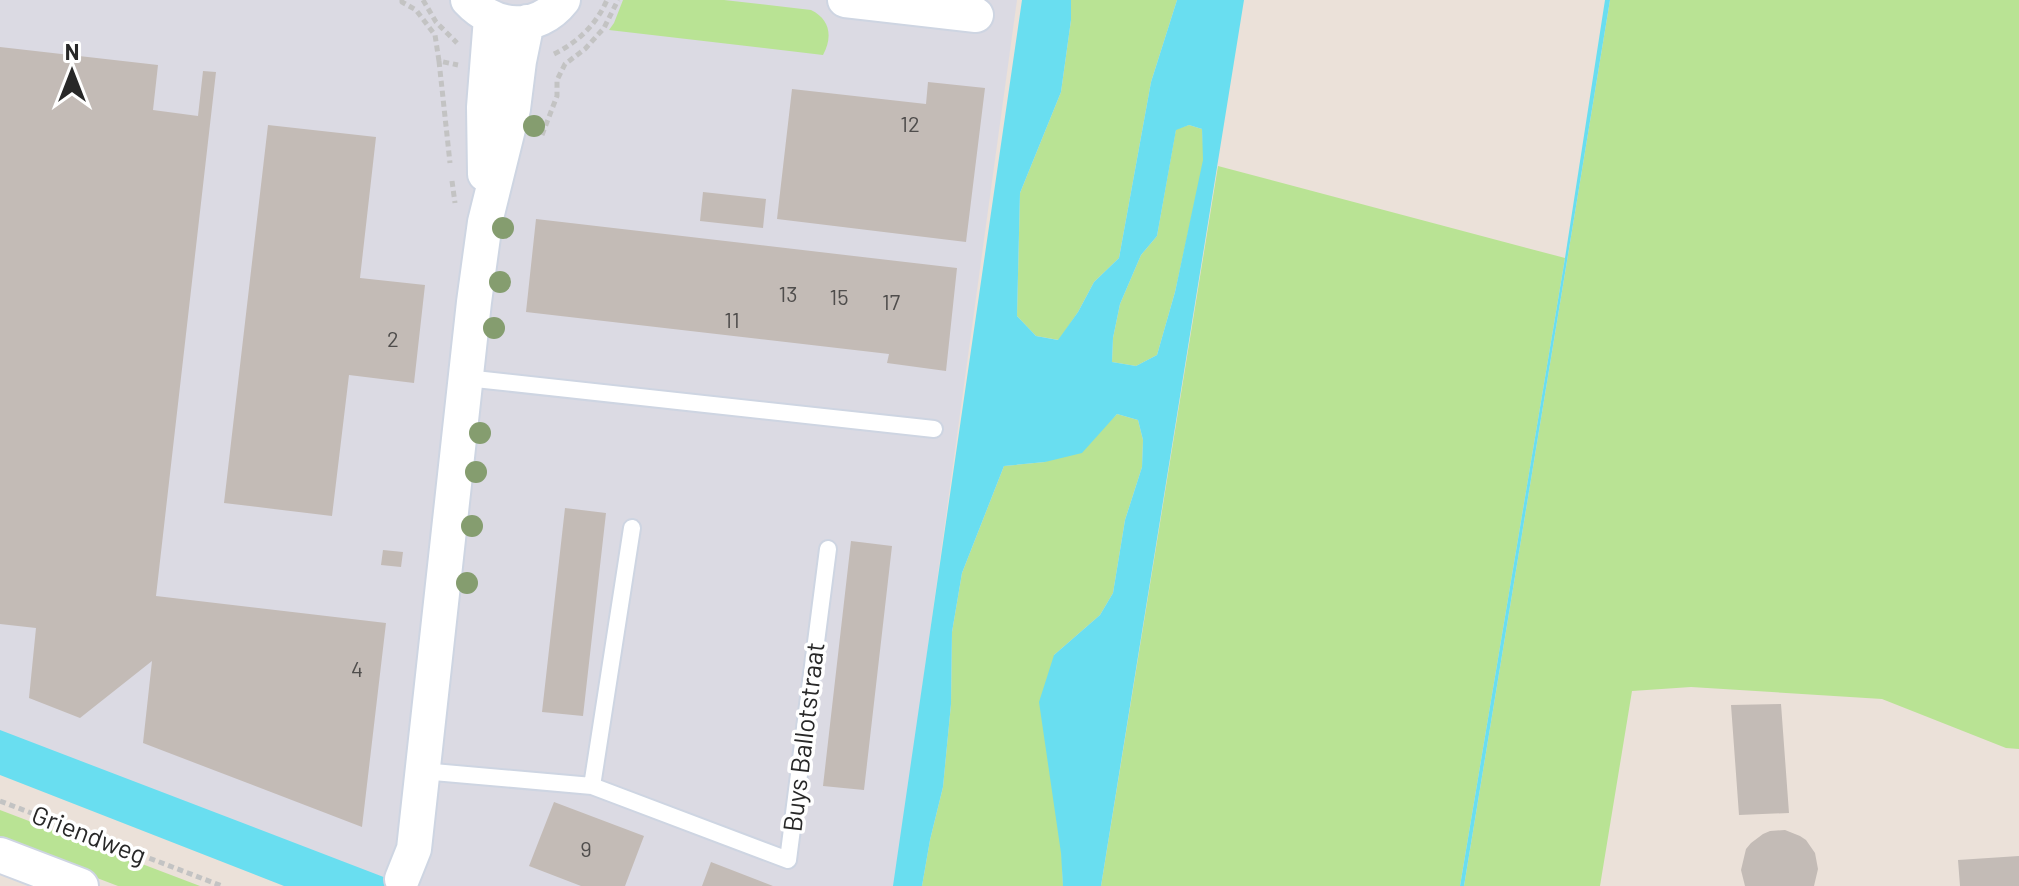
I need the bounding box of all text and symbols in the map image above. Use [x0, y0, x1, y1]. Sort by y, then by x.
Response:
north arrow [32, 32, 112, 112]
text: N [65, 38, 79, 64]
house number: 12 [900, 110, 920, 136]
house number: 13 [778, 280, 798, 306]
house number: 15 [829, 283, 849, 309]
house number: 17 [882, 288, 900, 314]
house number: 11 [724, 306, 740, 332]
house number: 2 [387, 325, 399, 351]
street label: Buys Ballotstraat [775, 640, 830, 833]
house number: 4 [351, 655, 363, 681]
street label: Griendweg [28, 798, 151, 870]
house number: 9 [580, 835, 592, 861]

